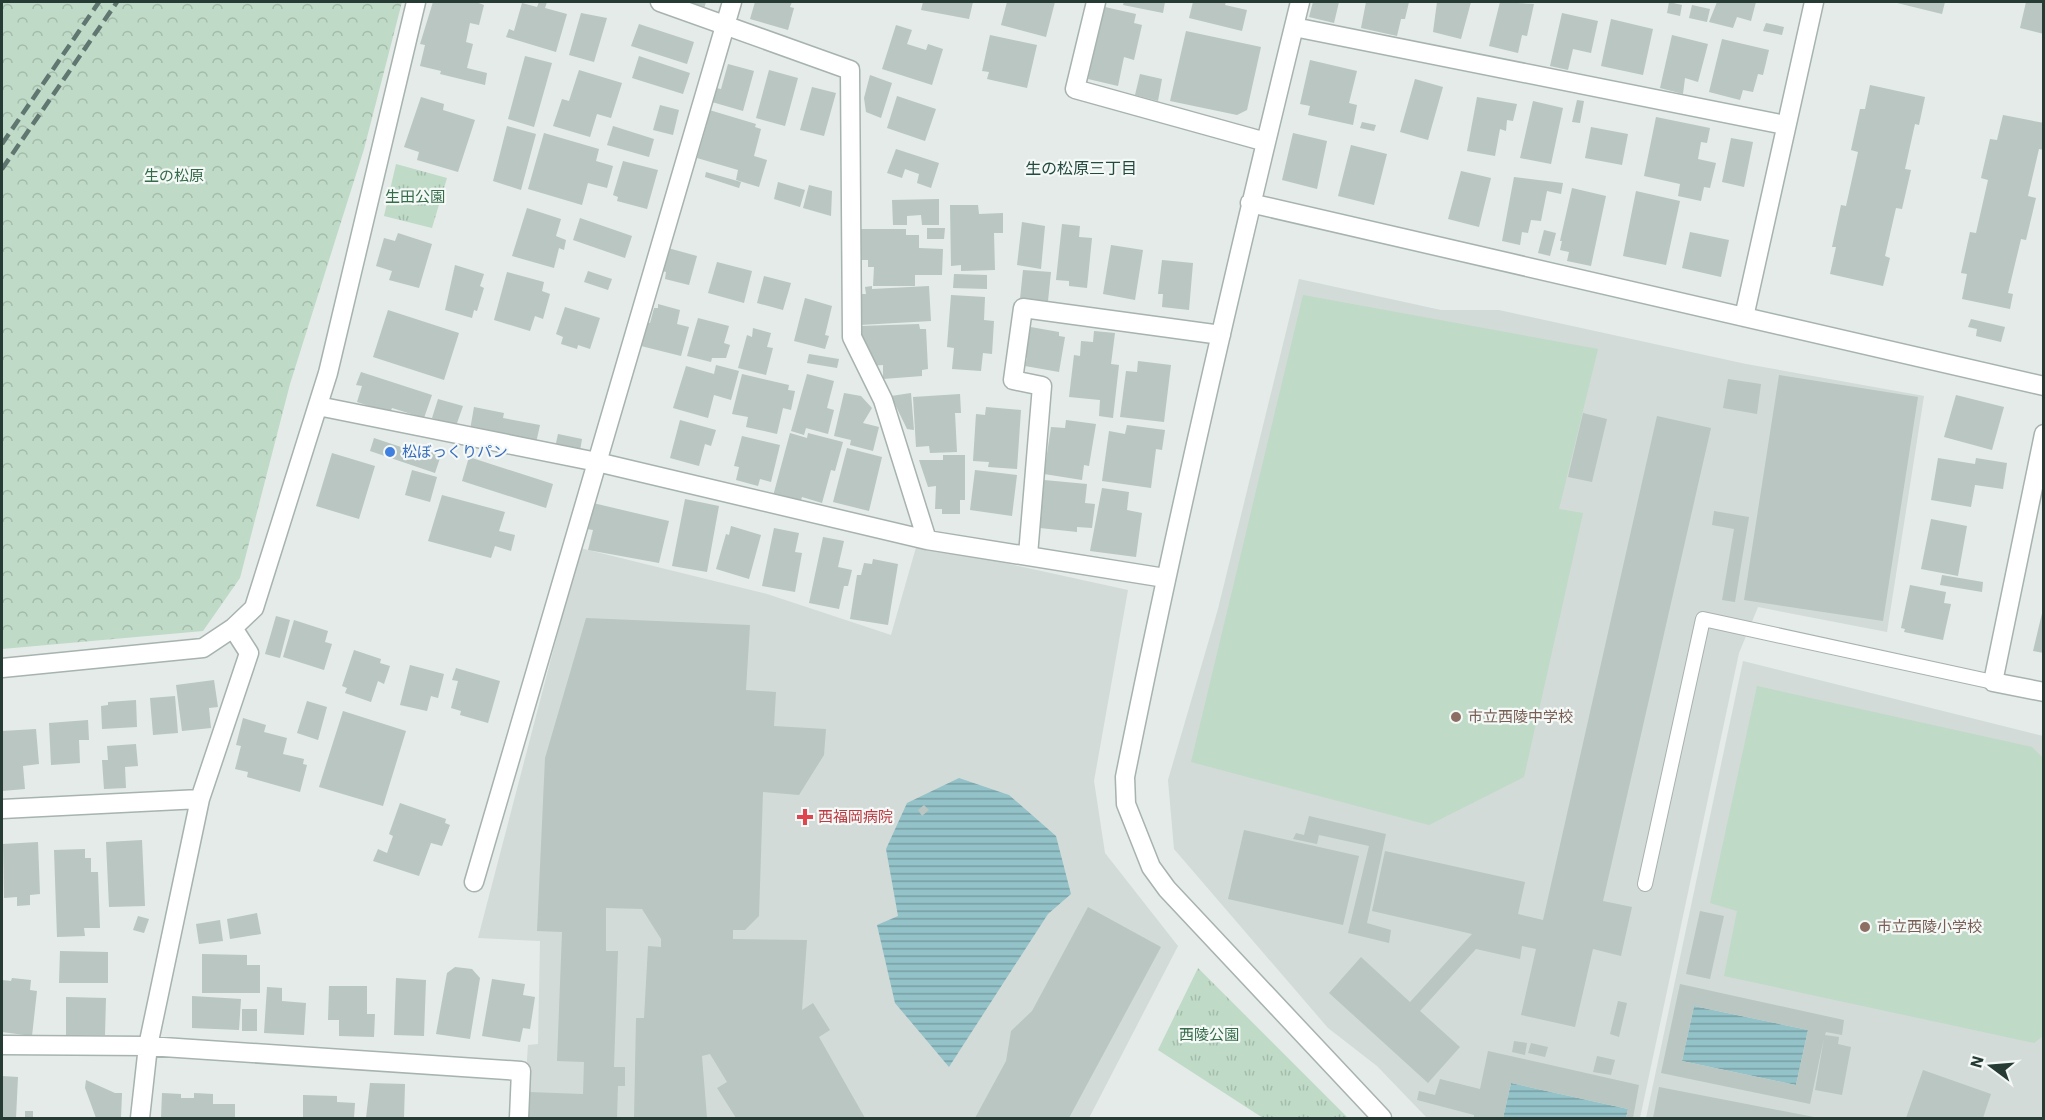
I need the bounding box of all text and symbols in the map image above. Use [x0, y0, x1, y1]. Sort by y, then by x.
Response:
district label: 生の松原三丁目 [1025, 158, 1137, 178]
park label: 生の松原 [144, 166, 204, 185]
park label: 生田公園 [385, 187, 445, 206]
place label: 松ぼっくりパン [402, 442, 508, 461]
marker: 松ぼっくりパン [383, 445, 397, 459]
place label: 市立西陵中学校 [1468, 707, 1573, 726]
marker: 市立西陵中学校 [1449, 710, 1463, 724]
place label: 西福岡病院 [818, 807, 893, 826]
marker: 西福岡病院 [796, 808, 814, 826]
place label: 市立西陵小学校 [1877, 917, 1982, 936]
marker: 市立西陵小学校 [1858, 920, 1872, 934]
park label: 西陵公園 [1179, 1025, 1239, 1044]
north arrow [1961, 1036, 2021, 1096]
text: N [1965, 1054, 1988, 1070]

